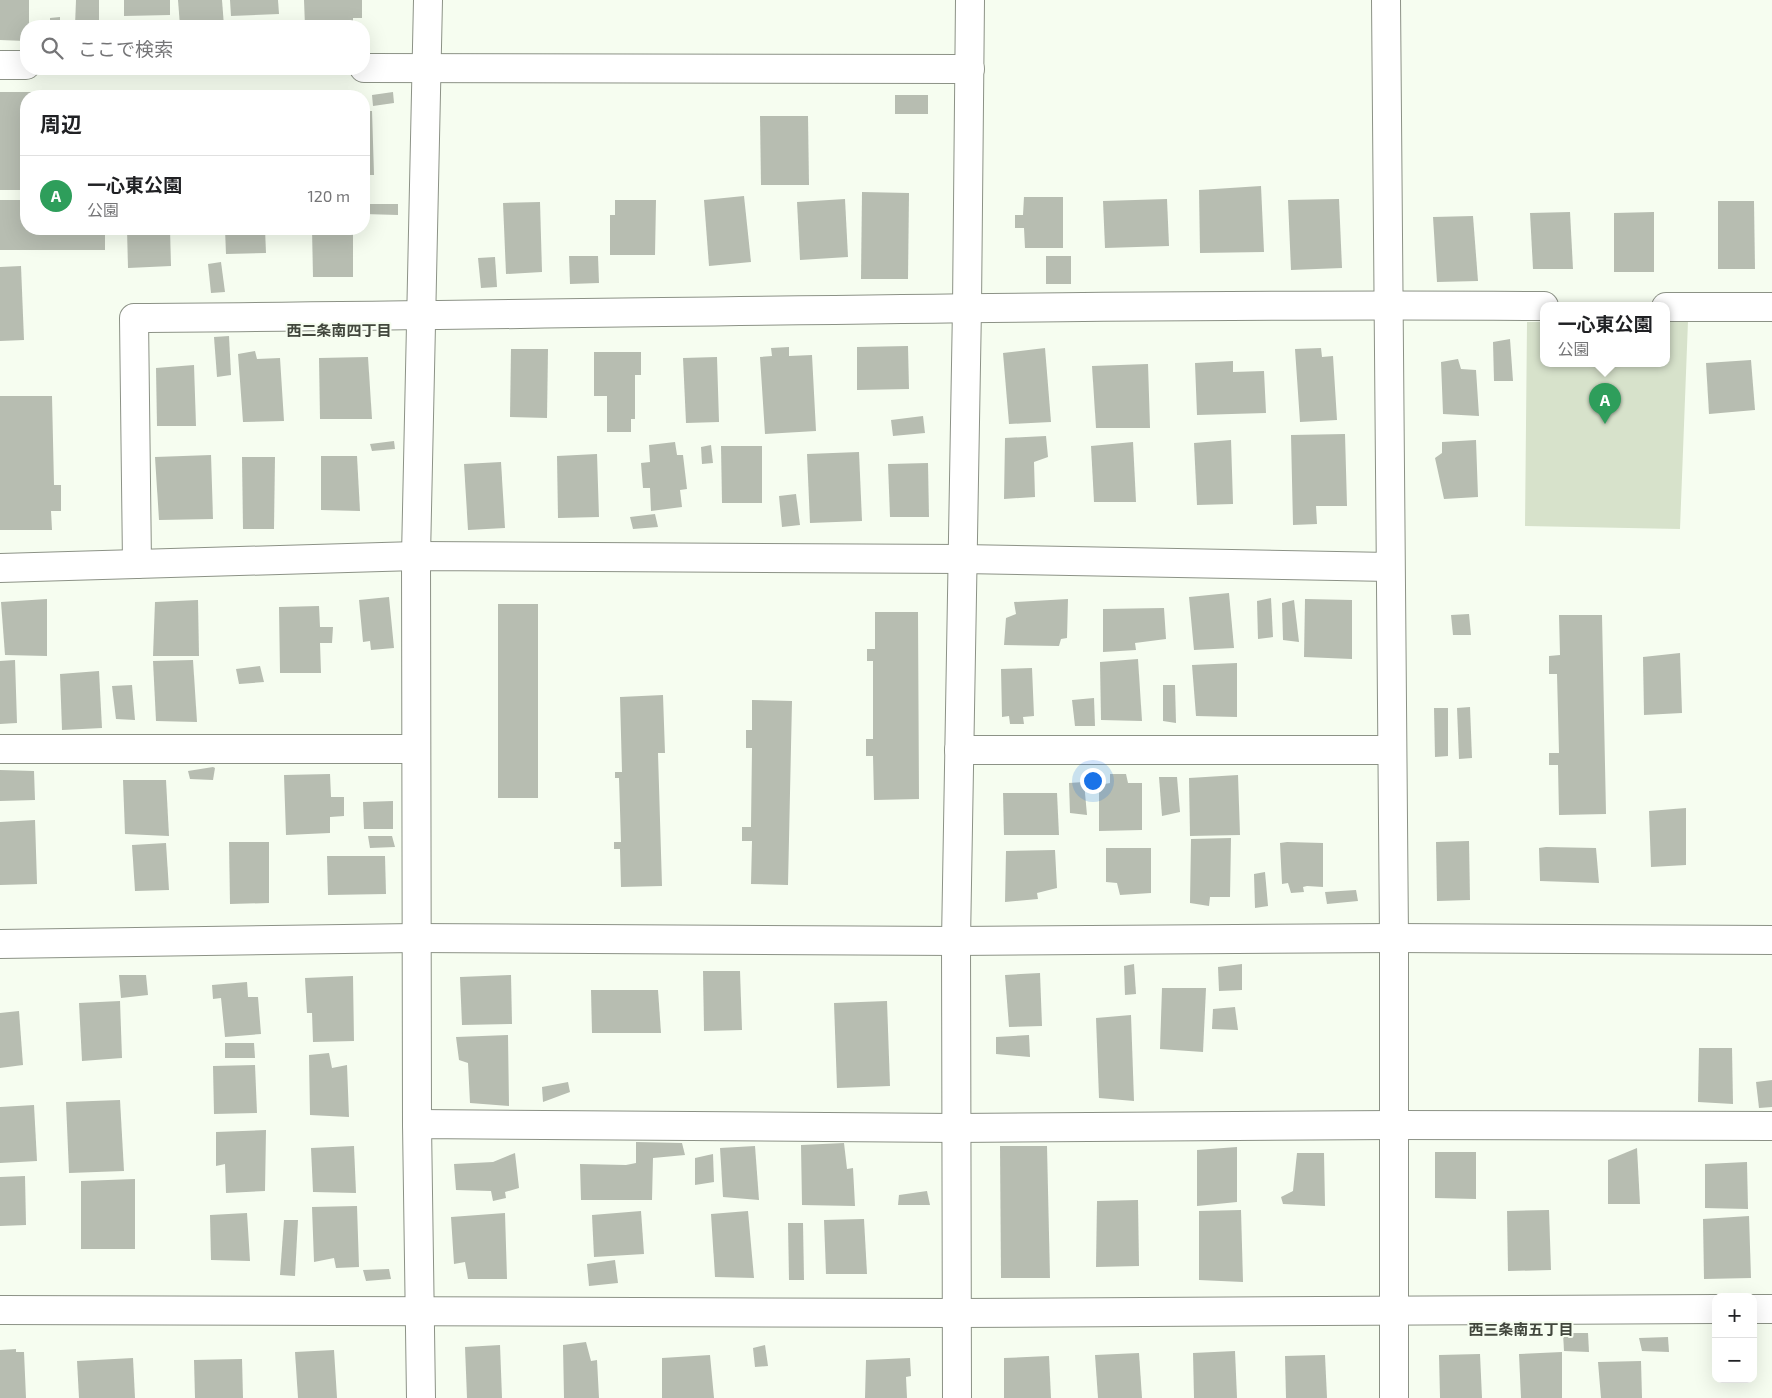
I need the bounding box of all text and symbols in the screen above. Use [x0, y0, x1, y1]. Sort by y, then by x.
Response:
search box [20, 20, 370, 75]
icon: search [38, 34, 66, 62]
text: ここで検索 [78, 37, 173, 60]
text: 周辺 [40, 111, 82, 136]
text: 一心東公園 [87, 173, 182, 196]
text: A [51, 186, 61, 205]
text: 120 m [307, 186, 350, 205]
text: 公園 [87, 200, 119, 219]
popup [1540, 302, 1670, 367]
text: 一心東公園 [1557, 312, 1653, 335]
district label: 西二条南四丁目 [286, 321, 392, 339]
text: 公園 [1557, 339, 1590, 358]
pin: A [1589, 383, 1621, 424]
your location [1080, 768, 1106, 794]
map controls [1712, 1293, 1757, 1383]
button: + [1712, 1293, 1757, 1338]
district label: 西三条南五丁目 [1468, 1320, 1574, 1338]
button: − [1712, 1338, 1757, 1383]

